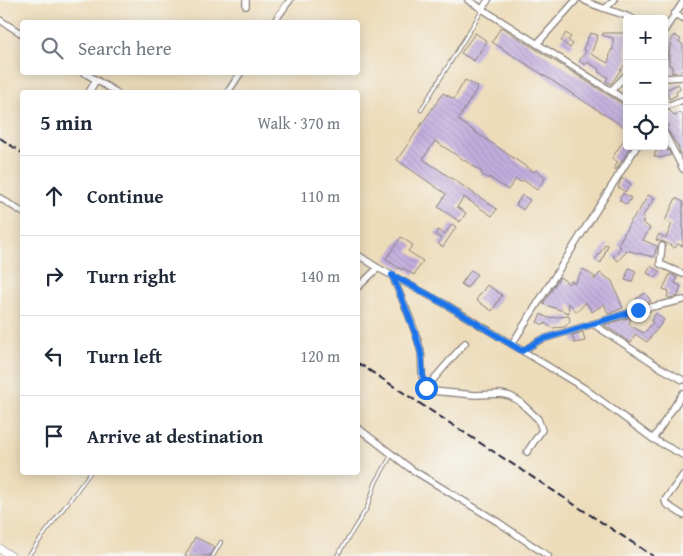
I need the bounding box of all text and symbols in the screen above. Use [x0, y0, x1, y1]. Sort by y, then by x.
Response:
map controls [623, 15, 668, 150]
button: + [623, 15, 668, 60]
search box [20, 20, 360, 75]
icon: search [38, 34, 66, 62]
text: Search here [78, 34, 172, 62]
button: − [623, 60, 668, 105]
button: locate [623, 105, 668, 150]
text: 5 min [40, 107, 92, 138]
text: Walk · 370 m [257, 111, 340, 135]
icon: ahead [40, 182, 68, 210]
text: Continue [87, 182, 164, 210]
text: 110 m [300, 184, 340, 208]
icon: right [40, 262, 68, 290]
text: Turn right [87, 262, 176, 290]
text: 140 m [300, 264, 340, 288]
route end [627, 299, 650, 322]
icon: left [40, 342, 68, 370]
text: Turn left [87, 342, 162, 370]
text: 120 m [300, 344, 340, 368]
route start [415, 377, 438, 400]
icon: arrive [40, 422, 68, 450]
text: Arrive at destination [87, 422, 263, 450]

